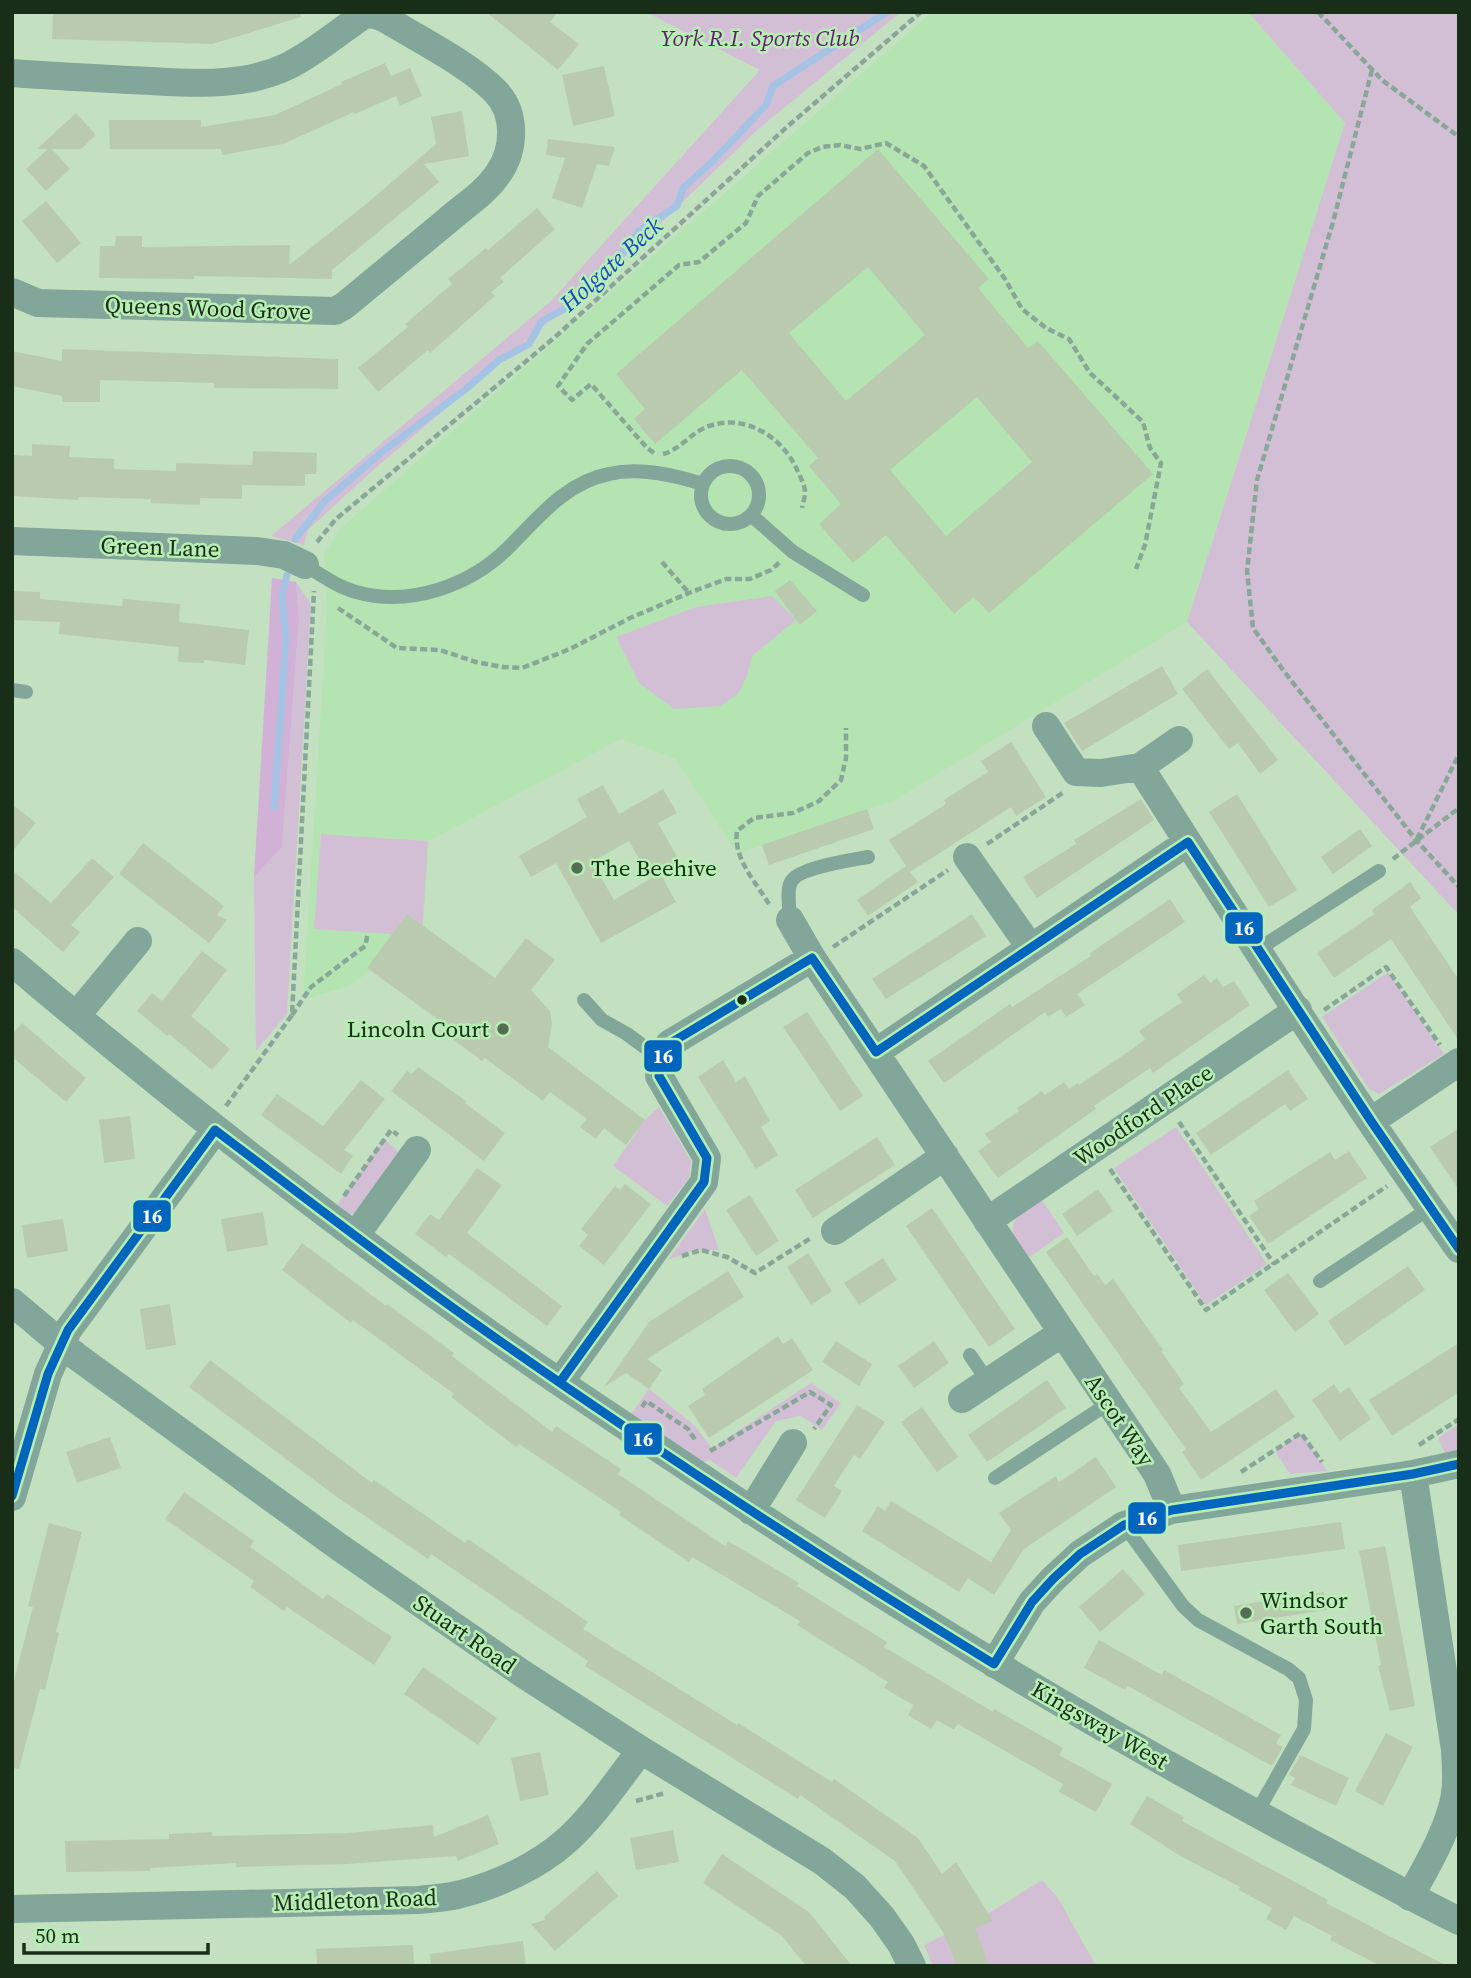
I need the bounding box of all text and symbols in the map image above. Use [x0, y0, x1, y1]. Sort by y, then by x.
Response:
park label: York R.I. Sports Club [661, 22, 859, 54]
water label: Holgate Beck [552, 209, 670, 320]
street label: Queens Wood Grove [104, 288, 312, 328]
street label: Green Lane [100, 529, 220, 565]
place label: The Beehive [591, 852, 717, 884]
marker: The Beehive [569, 860, 585, 876]
line badge: 16 [1224, 911, 1264, 945]
text: 16 [1234, 915, 1254, 941]
unlabelled marker [735, 993, 749, 1007]
place label: Lincoln Court [347, 1013, 490, 1045]
marker: Lincoln Court [495, 1021, 511, 1037]
line badge: 16 [643, 1039, 683, 1073]
text: 16 [653, 1043, 673, 1069]
street label: Woodford Place [1067, 1056, 1219, 1174]
line badge: 16 [132, 1199, 172, 1233]
text: 16 [142, 1203, 162, 1229]
street label: Ascot Way [1077, 1368, 1163, 1473]
line badge: 16 [623, 1422, 663, 1456]
text: 16 [633, 1426, 653, 1452]
line badge: 16 [1127, 1501, 1167, 1535]
text: 16 [1137, 1505, 1157, 1531]
place label: Windsor Garth South [1260, 1584, 1383, 1642]
street label: Stuart Road [407, 1587, 523, 1681]
marker: Windsor Garth South [1238, 1605, 1254, 1621]
street label: Kingsway West [1026, 1673, 1175, 1777]
street label: Middleton Road [273, 1881, 437, 1919]
scale bar [24, 1912, 208, 1956]
text: 50 m [35, 1921, 80, 1950]

